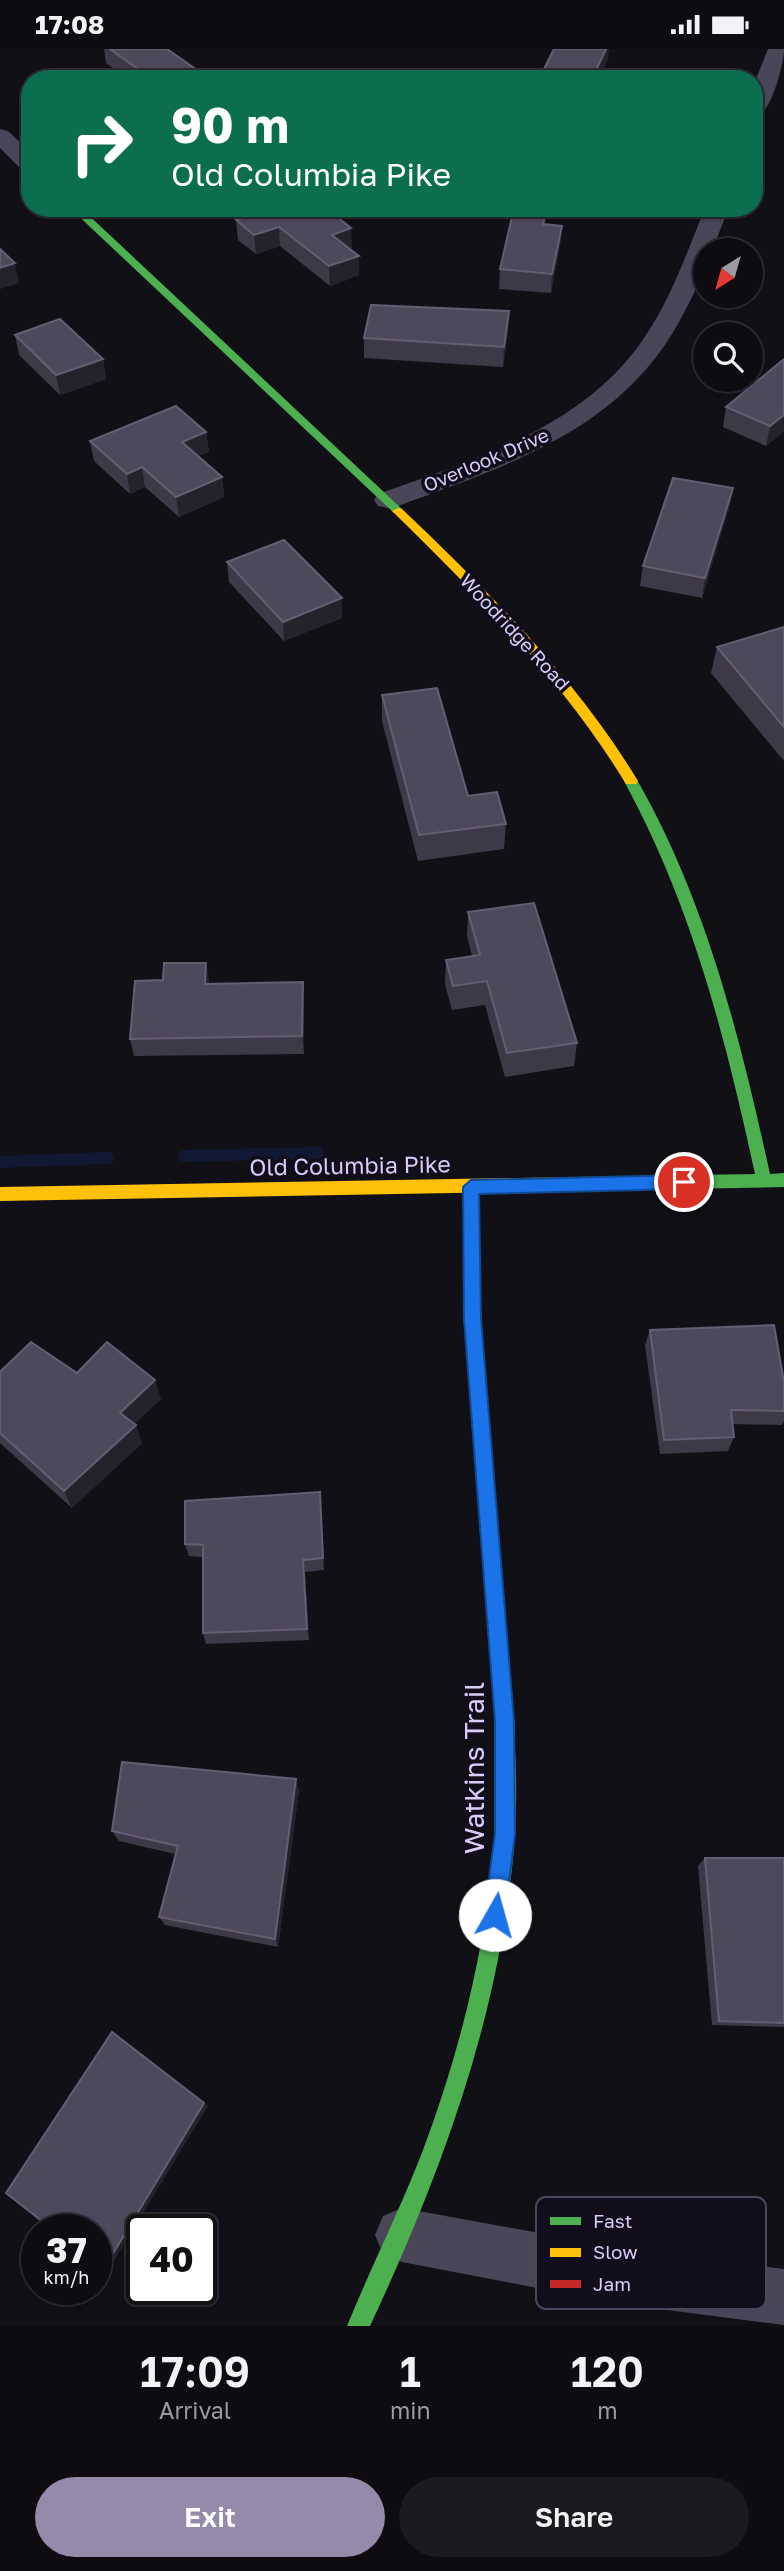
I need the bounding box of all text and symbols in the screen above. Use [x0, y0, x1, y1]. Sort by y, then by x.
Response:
text: 17:08 [35, 9, 104, 40]
text: 90 m [171, 95, 289, 154]
icon: right [56, 98, 147, 189]
text: Old Columbia Pike [171, 155, 451, 193]
north arrow [693, 238, 763, 308]
map controls [693, 238, 763, 392]
button: search [693, 322, 763, 392]
street label: Overlook Drive [420, 423, 552, 496]
street label: Woodridge Road [456, 569, 575, 694]
street label: Old Columbia Pike [249, 1149, 451, 1181]
pin [654, 1152, 714, 1212]
icon: arrive [665, 1163, 703, 1201]
street label: Watkins Trail [457, 1682, 490, 1854]
position arrow [458, 1878, 532, 1952]
legend [536, 2197, 766, 2309]
text: Fast [593, 2209, 632, 2232]
speed limit sign: 40 [126, 2214, 217, 2305]
text: 37 [46, 2229, 87, 2271]
text: Slow [593, 2240, 638, 2263]
text: km/h [44, 2266, 89, 2288]
text: Jam [593, 2272, 631, 2295]
text: 17:09 [140, 2346, 250, 2396]
text: 1 [400, 2346, 421, 2396]
text: 120 [571, 2346, 644, 2396]
text: Arrival [159, 2396, 231, 2424]
text: min [390, 2396, 431, 2424]
text: m [597, 2396, 618, 2424]
button: Exit [35, 2477, 385, 2557]
button: Share [399, 2477, 749, 2557]

